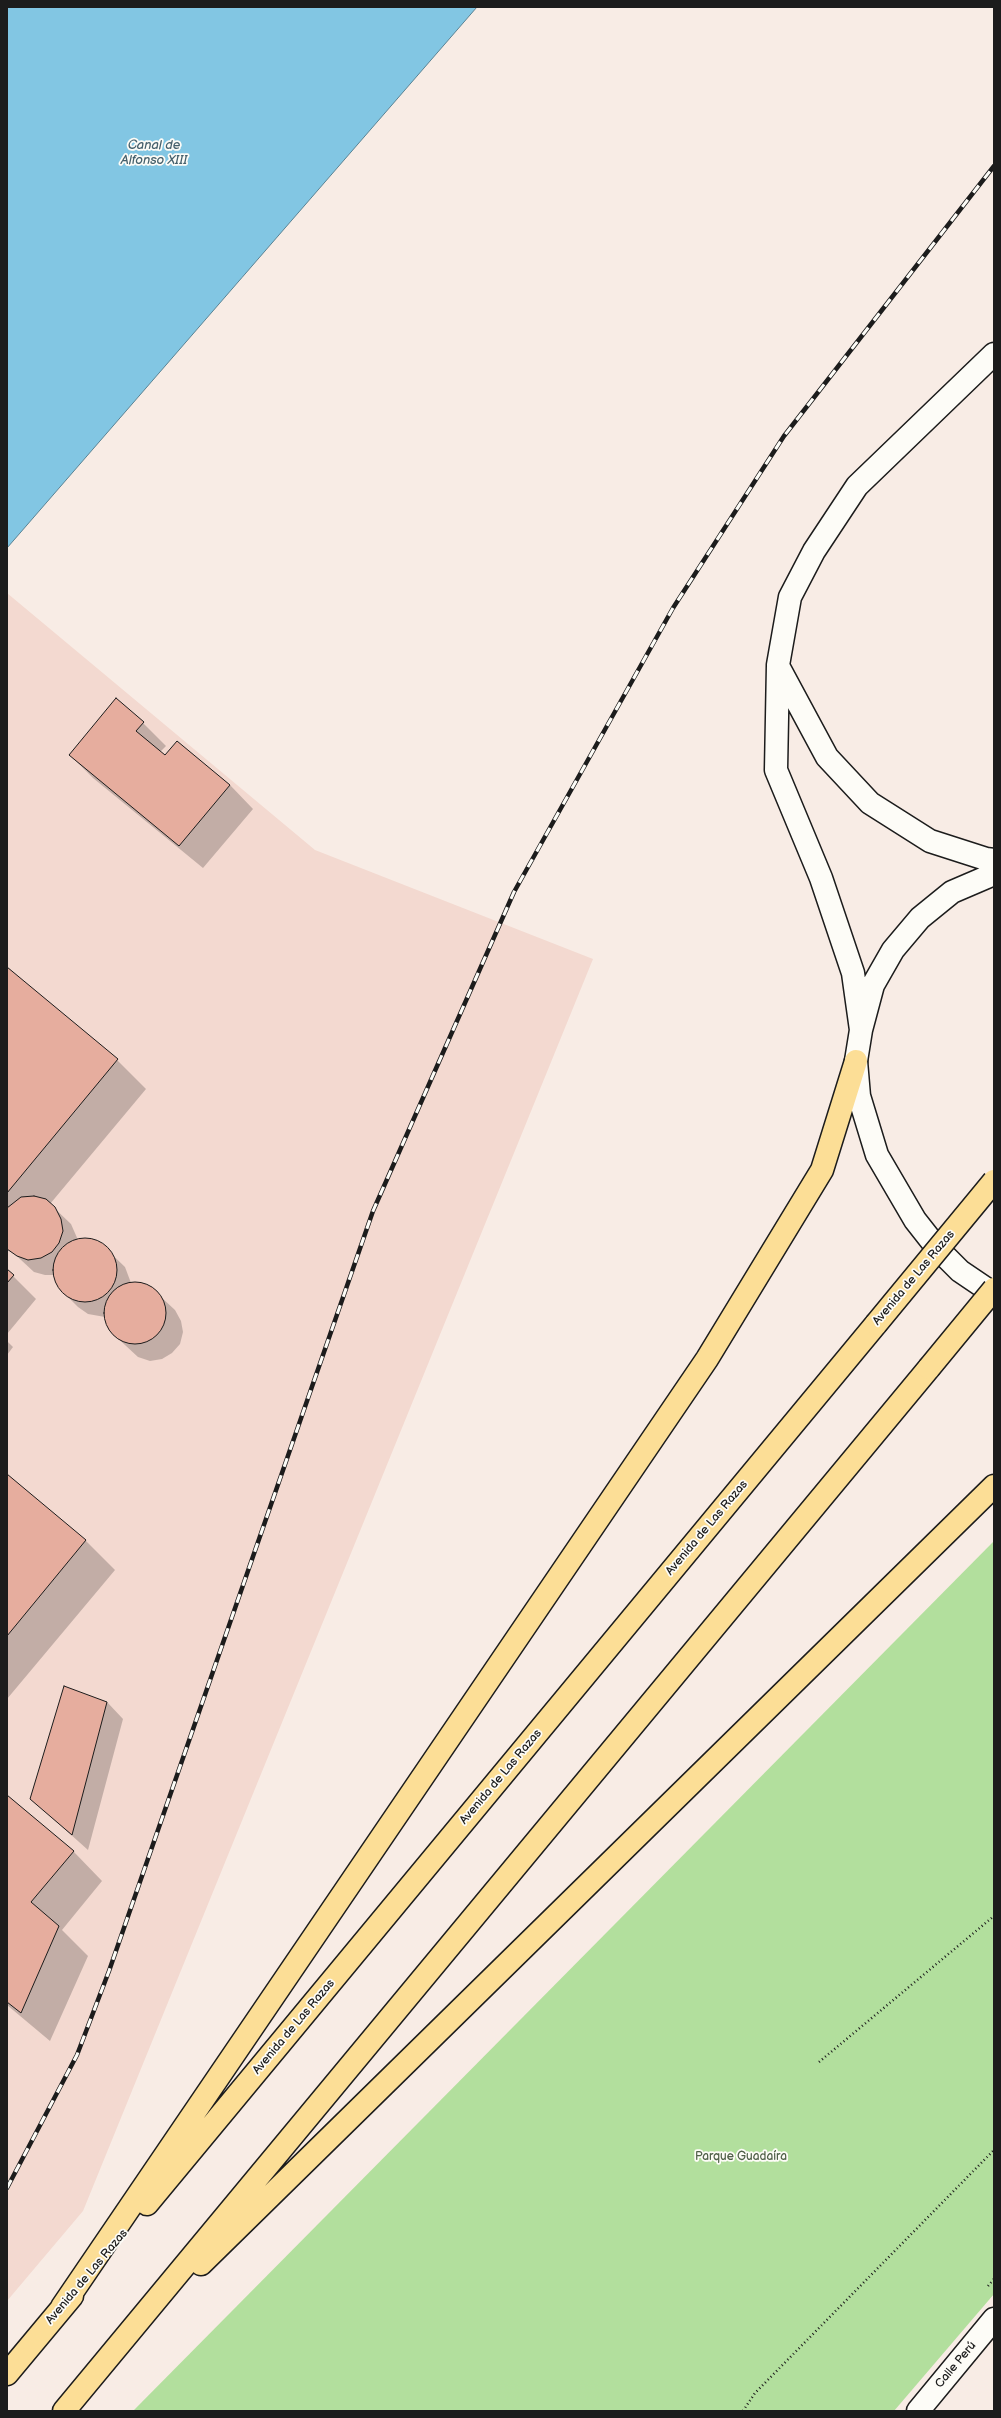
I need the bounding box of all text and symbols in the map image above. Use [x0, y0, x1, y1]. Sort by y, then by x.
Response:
water label: Canal de Alfonso XIII [121, 138, 187, 169]
street label: Avenida de Las Razas [870, 1228, 958, 1328]
street label: Avenida de Las Razas [663, 1478, 751, 1578]
street label: Avenida de Las Razas [457, 1727, 545, 1827]
street label: Avenida de Las Razas [250, 1977, 338, 2077]
park label: Parque Guadaíra [695, 2150, 787, 2164]
street label: Avenida de Las Razas [43, 2227, 131, 2327]
street label: Calle Perú [932, 2339, 980, 2391]

